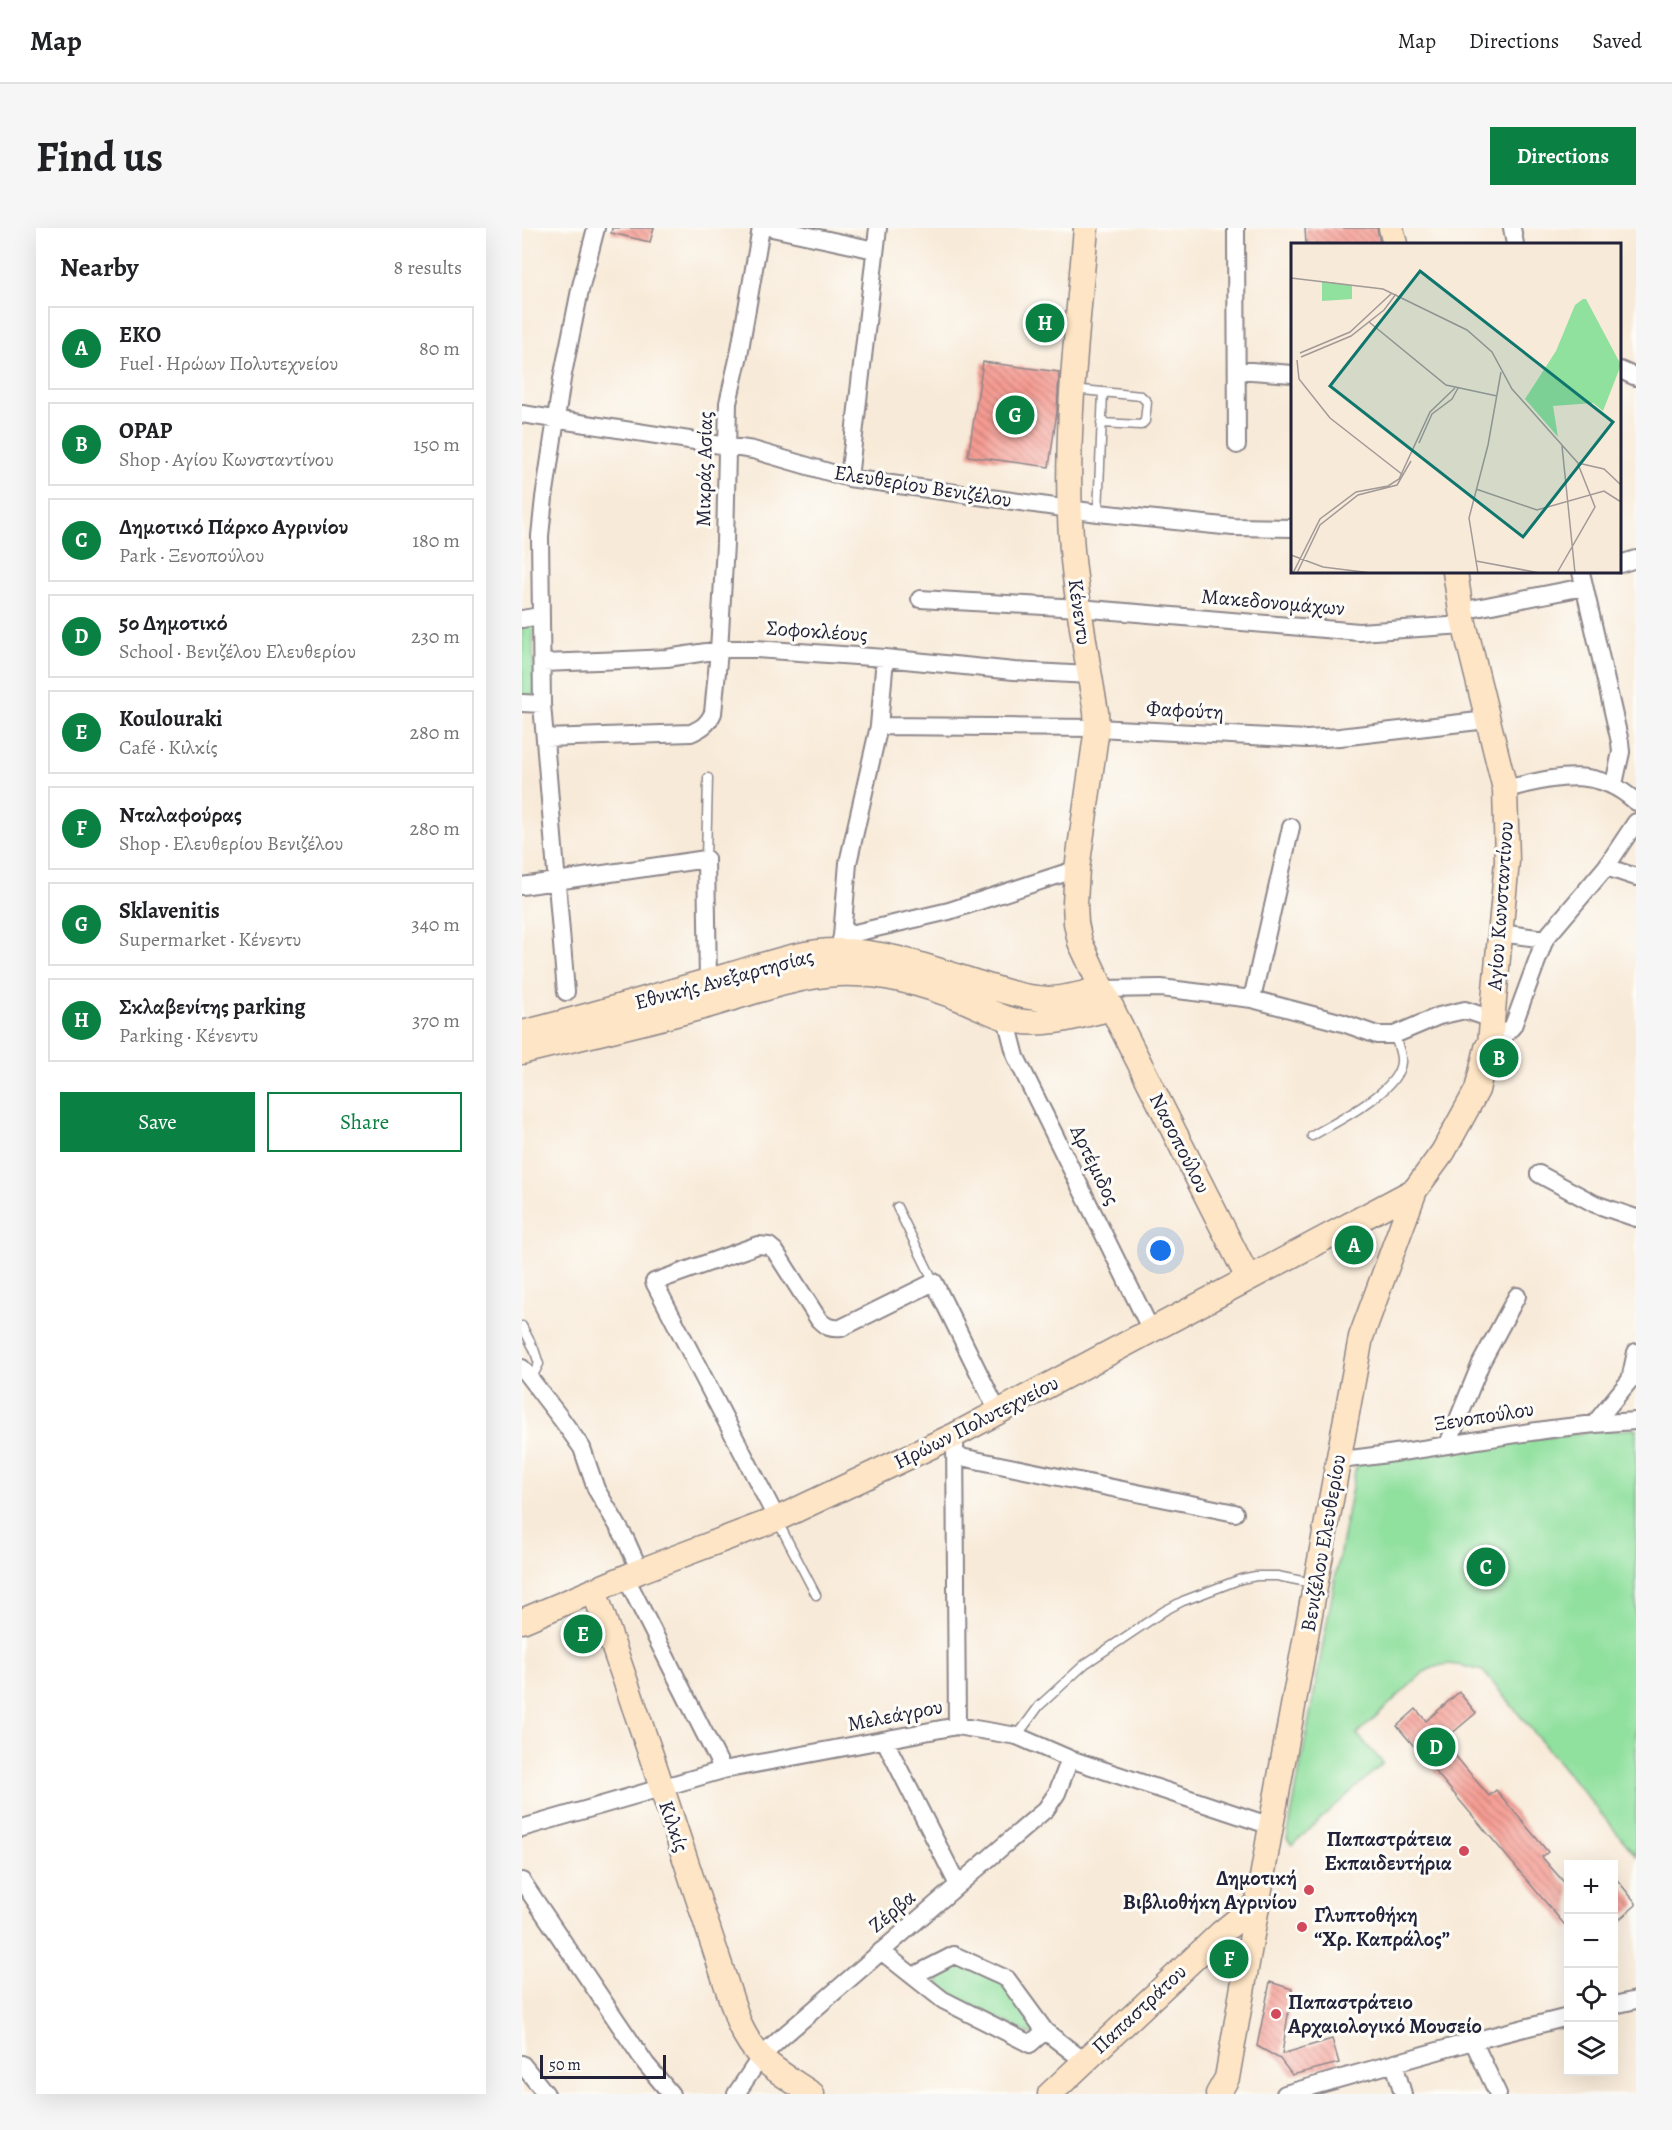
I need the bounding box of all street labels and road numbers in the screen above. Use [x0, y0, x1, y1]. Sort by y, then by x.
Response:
street label: Μικράς Ασίας [689, 411, 719, 527]
street label: Ελευθερίου Βενιζέλου [832, 458, 1014, 514]
street label: Κένεντυ [1062, 577, 1098, 647]
street label: Μακεδονομάχων [1200, 582, 1346, 622]
street label: Σοφοκλέους [766, 614, 868, 648]
street label: Φαφούτη [1145, 694, 1225, 726]
street label: Αγίου Κωνσταντίνου [1480, 821, 1520, 992]
street label: Εθνικής Ανεξαρτησίας [632, 942, 816, 1016]
street label: Νασοπούλου [1143, 1088, 1217, 1198]
street label: Αρτέμιδος [1063, 1119, 1126, 1210]
street label: Ηρώων Πολυτεχνείου [889, 1368, 1063, 1476]
street label: Ξενοπούλου [1432, 1394, 1536, 1438]
street label: Βενιζέλου Ελευθερίου [1294, 1452, 1352, 1634]
street label: Μελεάγρου [845, 1692, 945, 1738]
street label: Κιλκίς [652, 1797, 696, 1855]
street label: Ζέρβα [863, 1883, 921, 1939]
street label: Παπαστράτου [1086, 1958, 1192, 2060]

